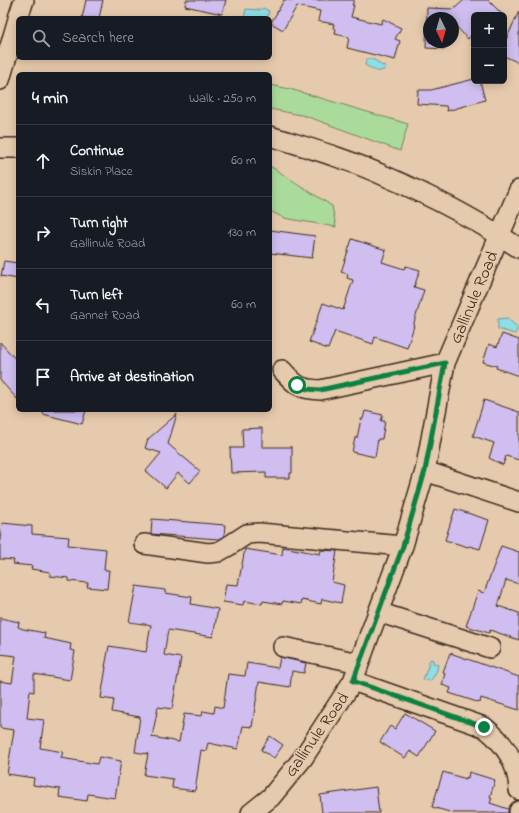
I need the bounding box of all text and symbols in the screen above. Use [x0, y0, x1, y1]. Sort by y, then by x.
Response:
north arrow [423, 12, 459, 48]
map controls [471, 12, 507, 84]
button: + [471, 12, 507, 48]
search box [16, 16, 272, 60]
icon: search [30, 27, 52, 49]
text: Search here [62, 27, 134, 49]
button: − [471, 48, 507, 84]
text: 4 min [32, 86, 68, 111]
text: Walk · 250 m [189, 89, 256, 108]
text: Continue [70, 140, 124, 162]
icon: ahead [32, 150, 54, 172]
text: 60 m [231, 151, 256, 170]
text: Siskin Place [70, 162, 133, 181]
text: Turn right [70, 212, 128, 234]
icon: right [32, 222, 54, 244]
text: 130 m [228, 223, 256, 242]
text: Gallinule Road [70, 234, 145, 253]
street label: Gallinule Road [444, 247, 505, 348]
text: Turn left [70, 284, 123, 306]
icon: left [32, 294, 54, 316]
text: 60 m [231, 295, 256, 314]
text: Gannet Road [70, 306, 140, 325]
icon: arrive [32, 366, 54, 388]
text: Arrive at destination [70, 366, 194, 388]
route start [288, 376, 306, 394]
street label: Gallinule Road [279, 687, 356, 782]
route end [475, 718, 493, 736]

